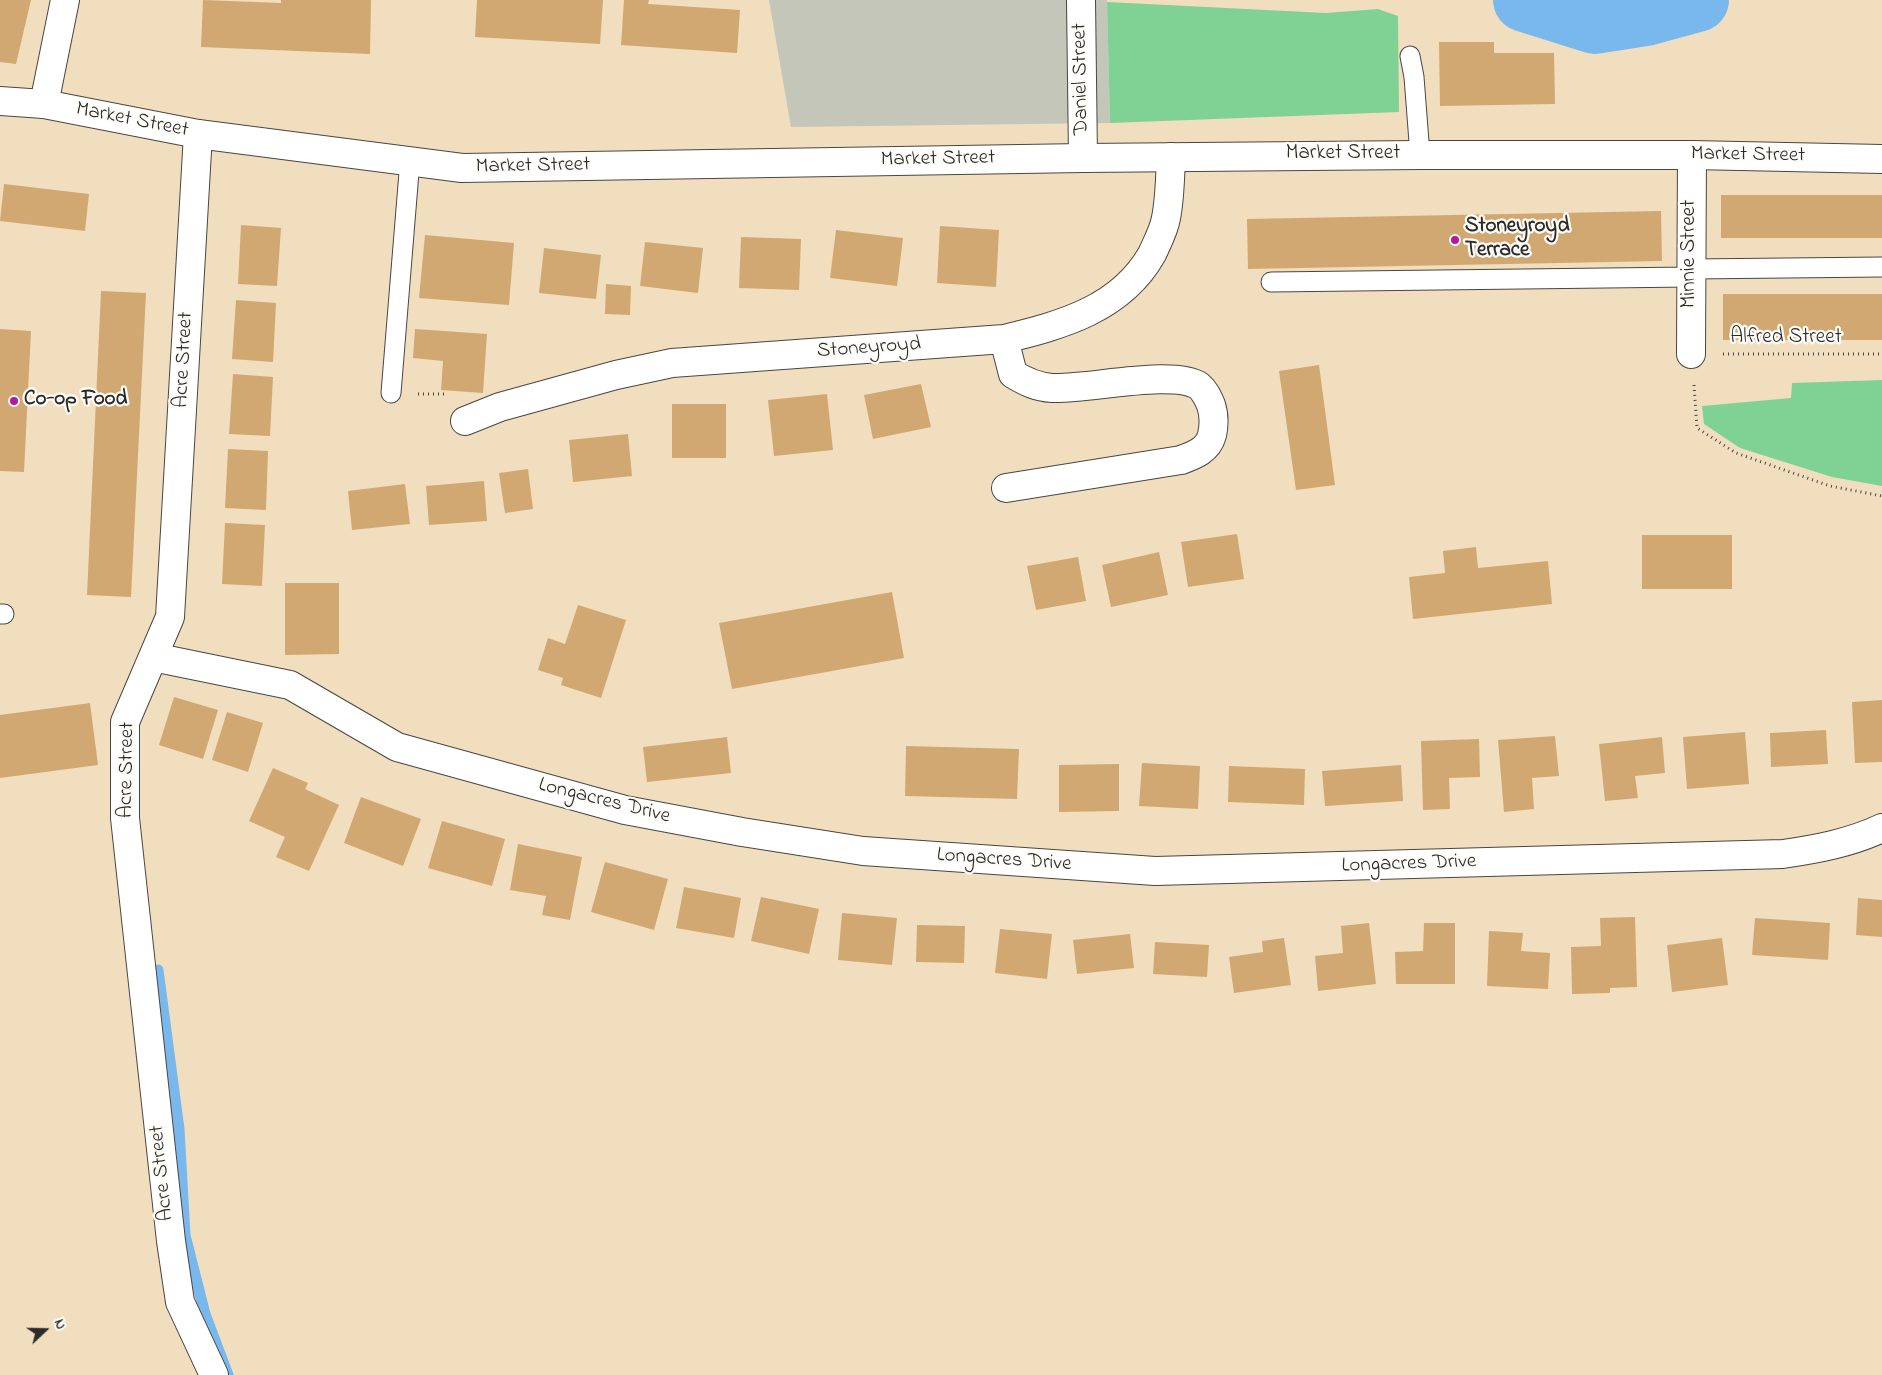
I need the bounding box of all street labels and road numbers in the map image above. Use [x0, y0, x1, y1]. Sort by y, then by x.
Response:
street label: Daniel Street [1068, 23, 1096, 135]
street label: Market Street [73, 98, 191, 144]
street label: Market Street [1286, 142, 1400, 168]
street label: Market Street [1691, 142, 1805, 170]
street label: Market Street [881, 146, 995, 174]
street label: Market Street [476, 153, 590, 181]
street label: Minnie Street [1678, 200, 1704, 308]
street label: Acre Street [170, 311, 200, 409]
street label: Alfred Street [1730, 326, 1842, 352]
street label: Stoneyroyd [816, 333, 922, 365]
street label: Acre Street [115, 722, 141, 818]
street label: Longacres Drive [536, 773, 672, 831]
street label: Longacres Drive [936, 844, 1072, 878]
street label: Longacres Drive [1341, 850, 1477, 880]
street label: Acre Street [145, 1124, 181, 1222]

